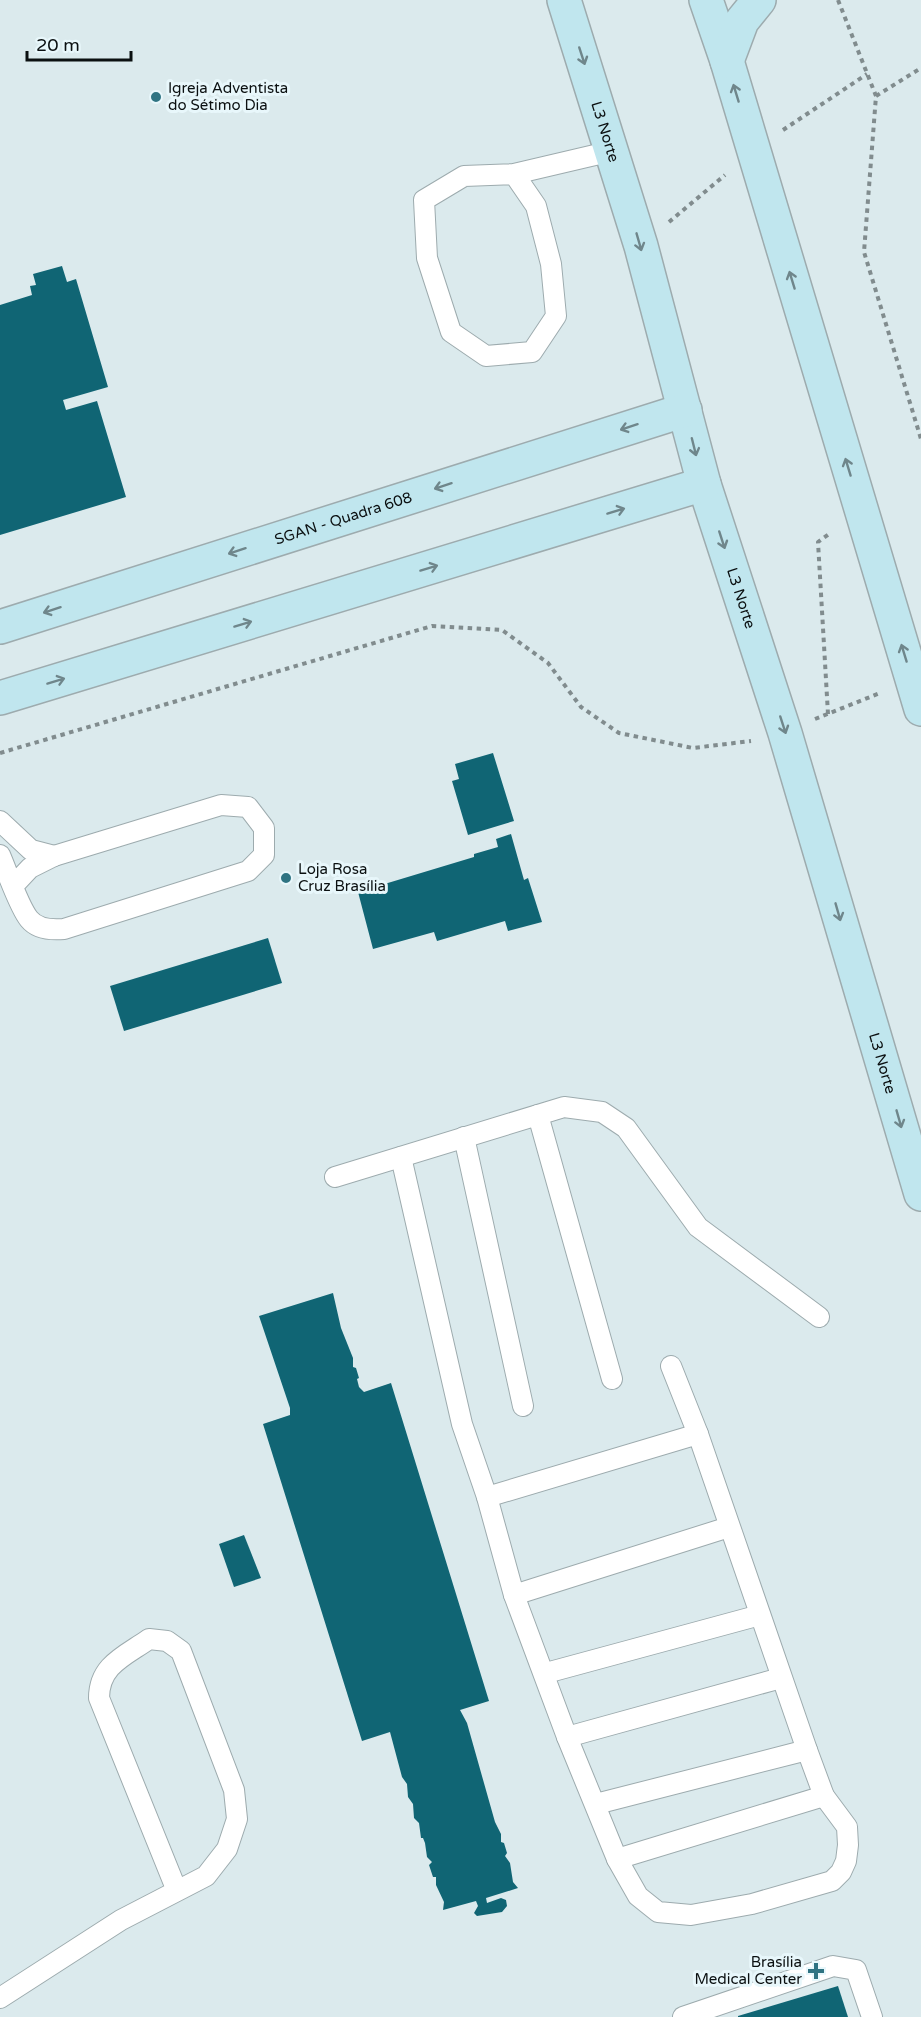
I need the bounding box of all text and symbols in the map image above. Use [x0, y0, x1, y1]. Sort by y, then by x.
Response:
scale bar [27, 24, 130, 62]
text: 20 m [36, 34, 80, 56]
one-way arrow [577, 46, 588, 65]
place label: Igreja Adventista do Sétimo Dia [168, 79, 288, 114]
one-way arrow [730, 84, 741, 103]
marker: Igreja Adventista do Sétimo Dia [149, 90, 163, 104]
street label: L3 Norte [587, 99, 623, 164]
one-way arrow [634, 232, 645, 251]
one-way arrow [786, 271, 797, 290]
one-way arrow [620, 422, 639, 433]
one-way arrow [689, 437, 701, 456]
one-way arrow [842, 458, 853, 477]
one-way arrow [434, 481, 453, 492]
street label: SGAN - Quadra 608 [272, 488, 414, 548]
one-way arrow [606, 505, 625, 516]
one-way arrow [717, 530, 728, 549]
one-way arrow [228, 547, 247, 558]
one-way arrow [419, 562, 438, 573]
street label: L3 Norte [723, 565, 759, 631]
one-way arrow [43, 605, 62, 616]
one-way arrow [233, 618, 252, 629]
one-way arrow [898, 644, 909, 663]
one-way arrow [46, 675, 65, 686]
one-way arrow [778, 715, 789, 734]
place label: Loja Rosa Cruz Brasília [298, 860, 386, 895]
marker: Loja Rosa Cruz Brasília [279, 871, 293, 885]
one-way arrow [833, 902, 844, 921]
street label: L3 Norte [865, 1030, 900, 1096]
one-way arrow [894, 1109, 905, 1128]
place label: Brasília Medical Center [694, 1953, 802, 1988]
marker: Brasília Medical Center [807, 1962, 825, 1980]

